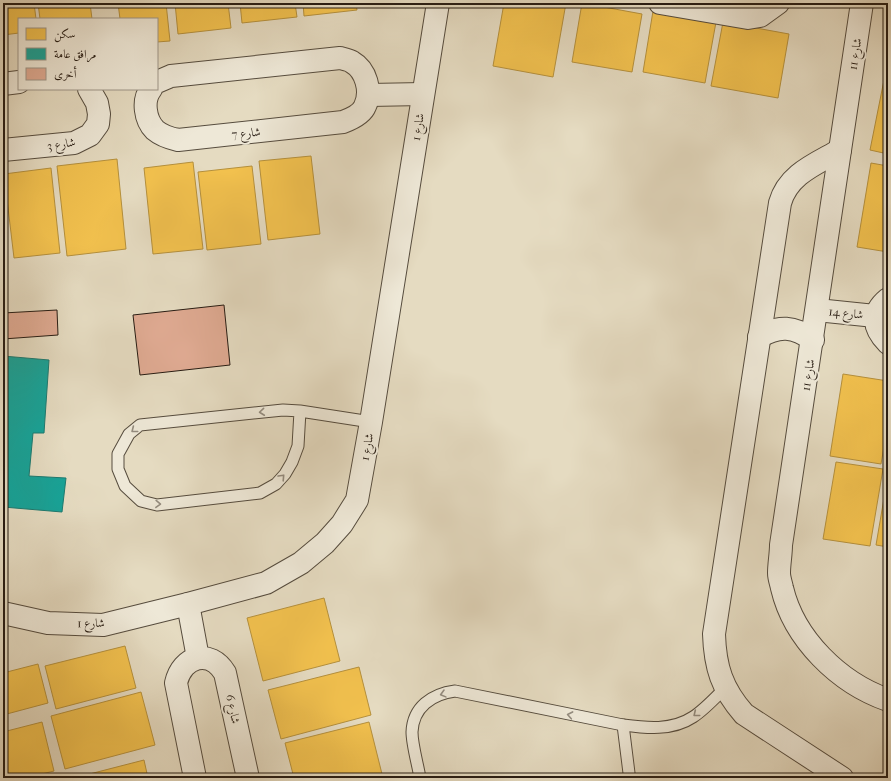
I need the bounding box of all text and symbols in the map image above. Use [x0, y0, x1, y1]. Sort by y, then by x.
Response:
legend [18, 18, 158, 90]
text: سكن [54, 27, 75, 43]
street label: شارع 11 [846, 37, 868, 72]
text: مرافق عامة [54, 47, 96, 63]
text: أخرى [54, 66, 77, 81]
street label: شارع 1 [409, 112, 431, 142]
street label: شارع 7 [231, 124, 262, 145]
street label: شارع 3 [46, 135, 77, 157]
street label: شارع 14 [828, 304, 864, 326]
street label: شارع 11 [799, 358, 821, 393]
one-way arrow [259, 408, 265, 417]
one-way arrow [131, 425, 138, 432]
street label: شارع 1 [358, 432, 380, 463]
one-way arrow [277, 474, 284, 482]
one-way arrow [155, 500, 161, 508]
street label: شارع 1 [77, 616, 105, 634]
one-way arrow [440, 689, 447, 698]
street label: شارع 6 [219, 693, 243, 726]
one-way arrow [693, 709, 700, 716]
one-way arrow [567, 711, 573, 719]

